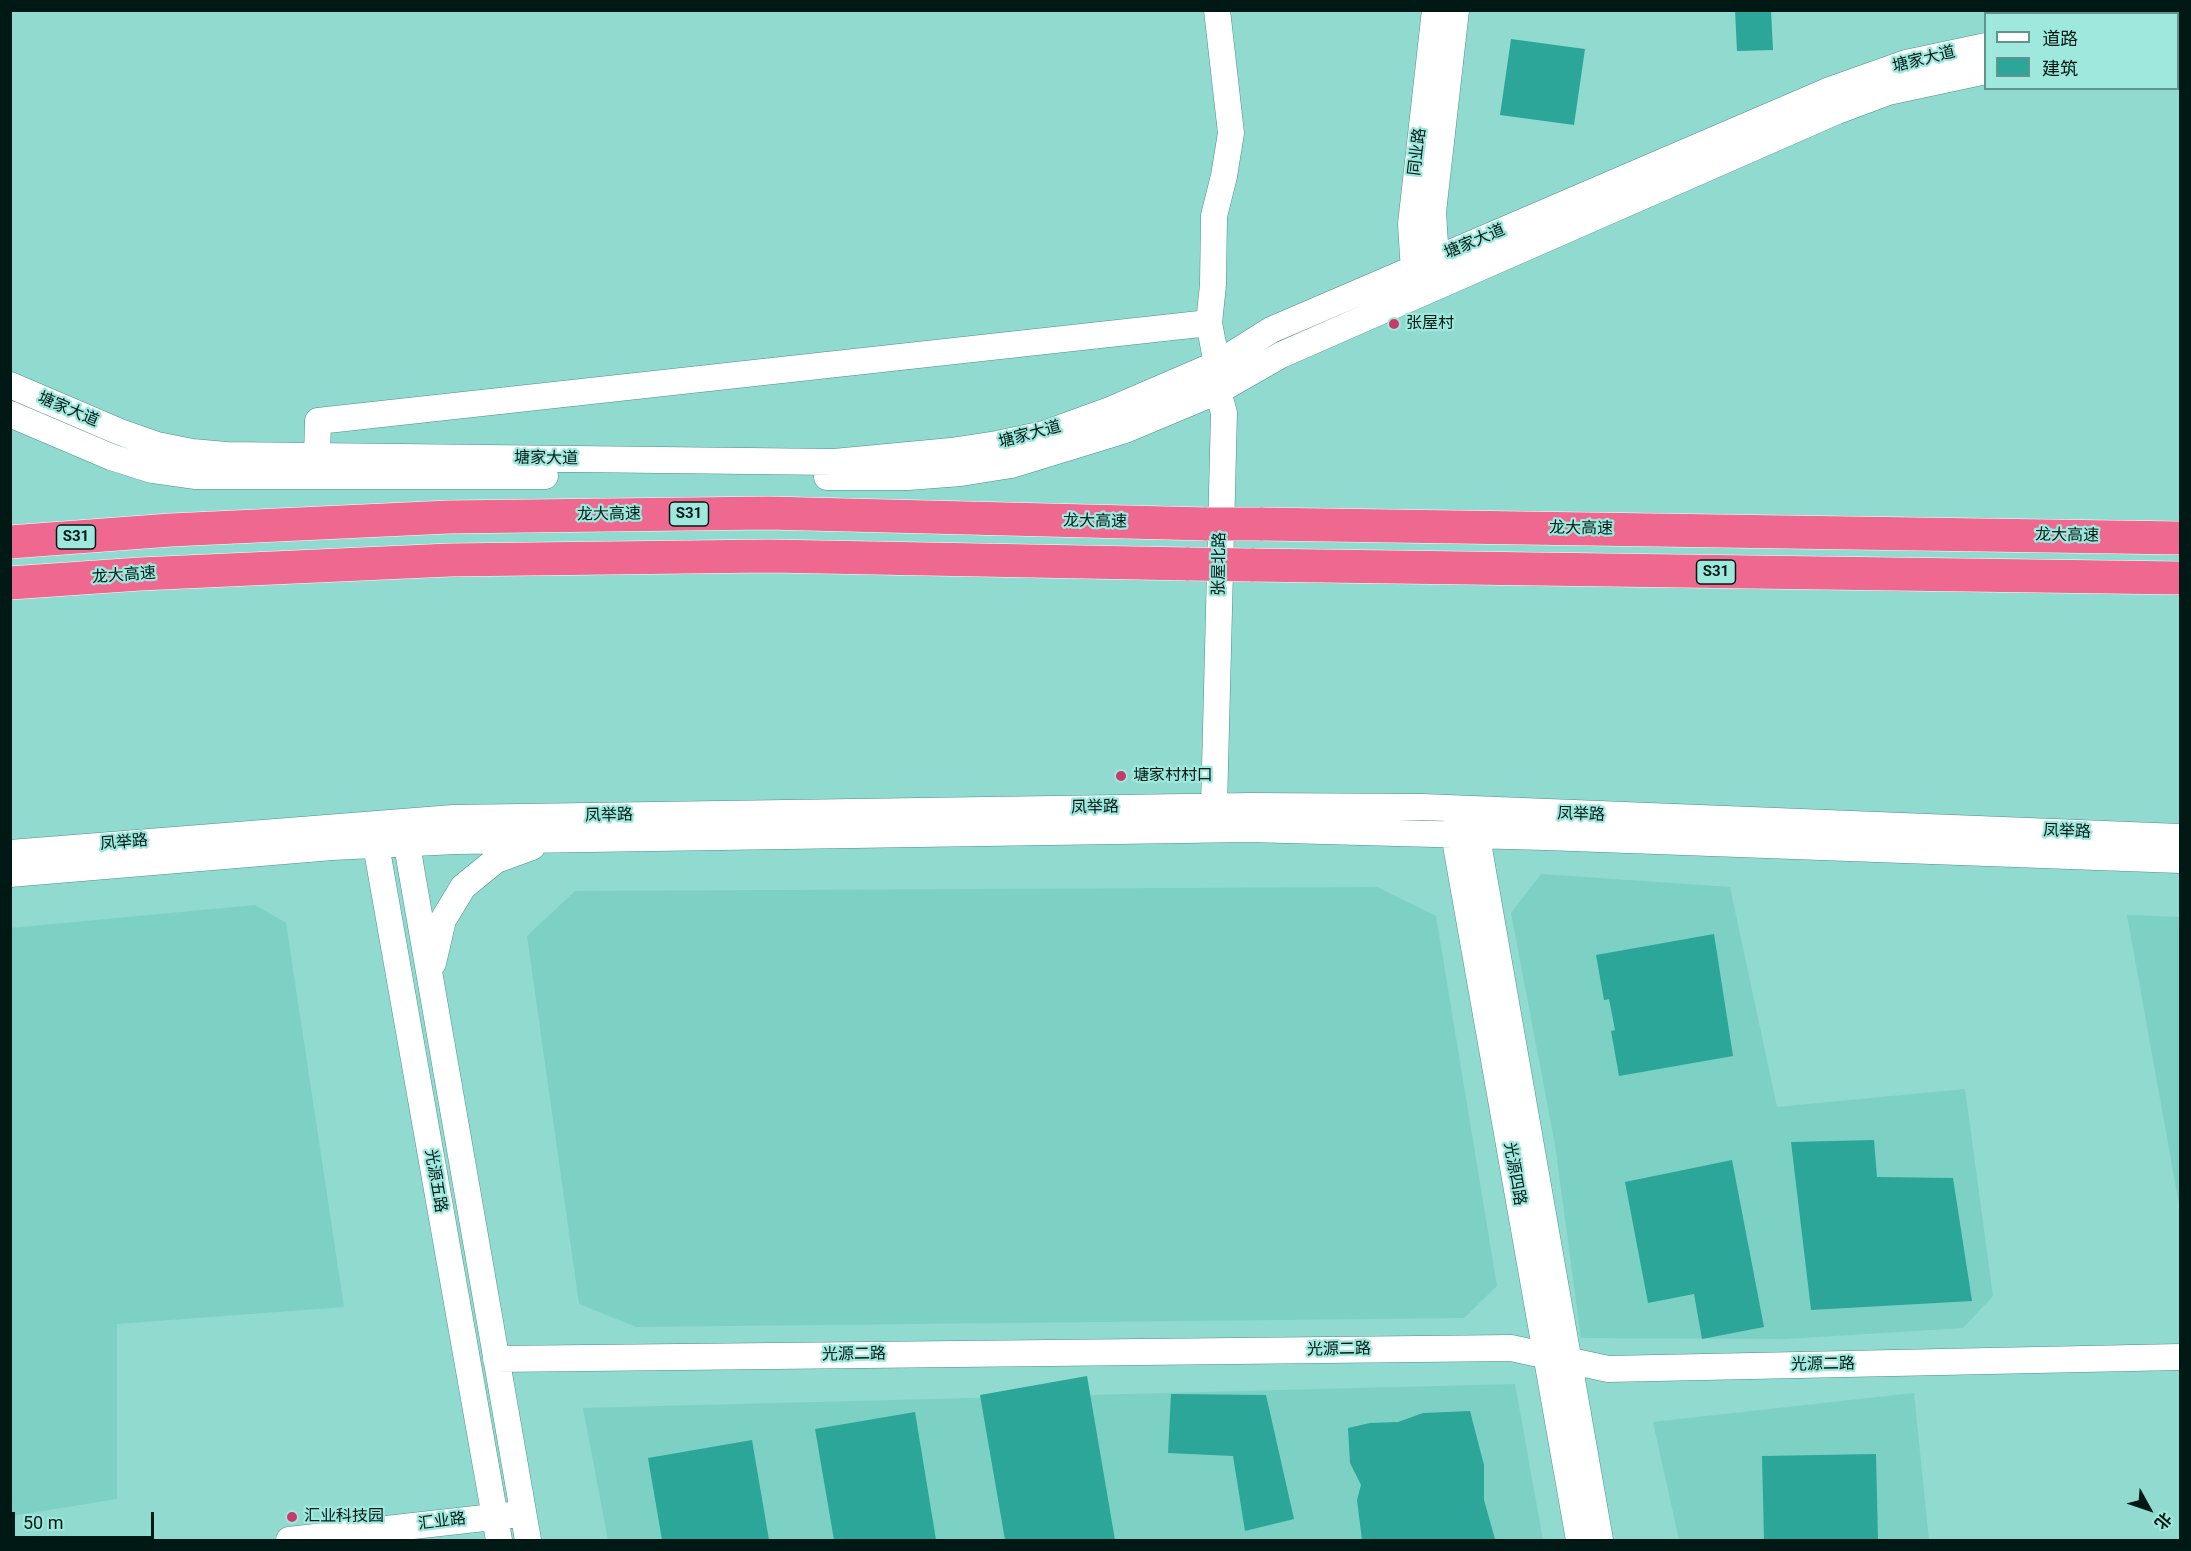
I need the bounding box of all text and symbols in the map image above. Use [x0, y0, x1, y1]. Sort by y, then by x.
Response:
legend [1984, 12, 2179, 90]
text: 道路 [2042, 28, 2078, 49]
street label: 塘家大道 [1891, 43, 1957, 77]
text: 建筑 [2042, 58, 2078, 79]
street label: 同业路 [1406, 127, 1430, 177]
street label: 塘家大道 [1442, 221, 1508, 263]
place label: 张屋村 [1406, 314, 1454, 334]
marker: 张屋村 [1387, 317, 1401, 331]
street label: 塘家大道 [35, 389, 101, 431]
street label: 塘家大道 [997, 417, 1063, 453]
street label: 塘家大道 [514, 449, 578, 469]
road number: S31 [670, 502, 708, 526]
street label: 龙大高速 [577, 505, 641, 525]
street label: 龙大高速 [1063, 512, 1127, 532]
street label: 龙大高速 [1549, 519, 1613, 539]
road number: S31 [56, 525, 96, 549]
street label: 龙大高速 [2035, 526, 2099, 546]
street label: 张屋北路 [1210, 532, 1230, 596]
road number: S31 [1696, 560, 1736, 584]
street label: 龙大高速 [91, 564, 157, 588]
place label: 塘家村村口 [1133, 766, 1213, 786]
marker: 塘家村村口 [1114, 769, 1128, 783]
street label: 凤举路 [1071, 798, 1119, 818]
street label: 凤举路 [1557, 805, 1605, 825]
street label: 凤举路 [585, 806, 633, 826]
street label: 凤举路 [2043, 822, 2091, 842]
street label: 凤举路 [99, 831, 149, 855]
street label: 光源四路 [1499, 1141, 1529, 1207]
street label: 光源五路 [420, 1148, 450, 1214]
street label: 光源二路 [1307, 1340, 1371, 1360]
street label: 光源二路 [822, 1345, 886, 1365]
street label: 光源二路 [1791, 1355, 1855, 1375]
north arrow [2119, 1479, 2179, 1539]
scale bar [15, 1500, 158, 1538]
place label: 汇业科技园 [304, 1507, 384, 1527]
text: 北 [2151, 1509, 2176, 1533]
marker: 汇业科技园 [285, 1510, 299, 1524]
street label: 汇业路 [417, 1510, 467, 1534]
text: 50 m [23, 1512, 63, 1533]

